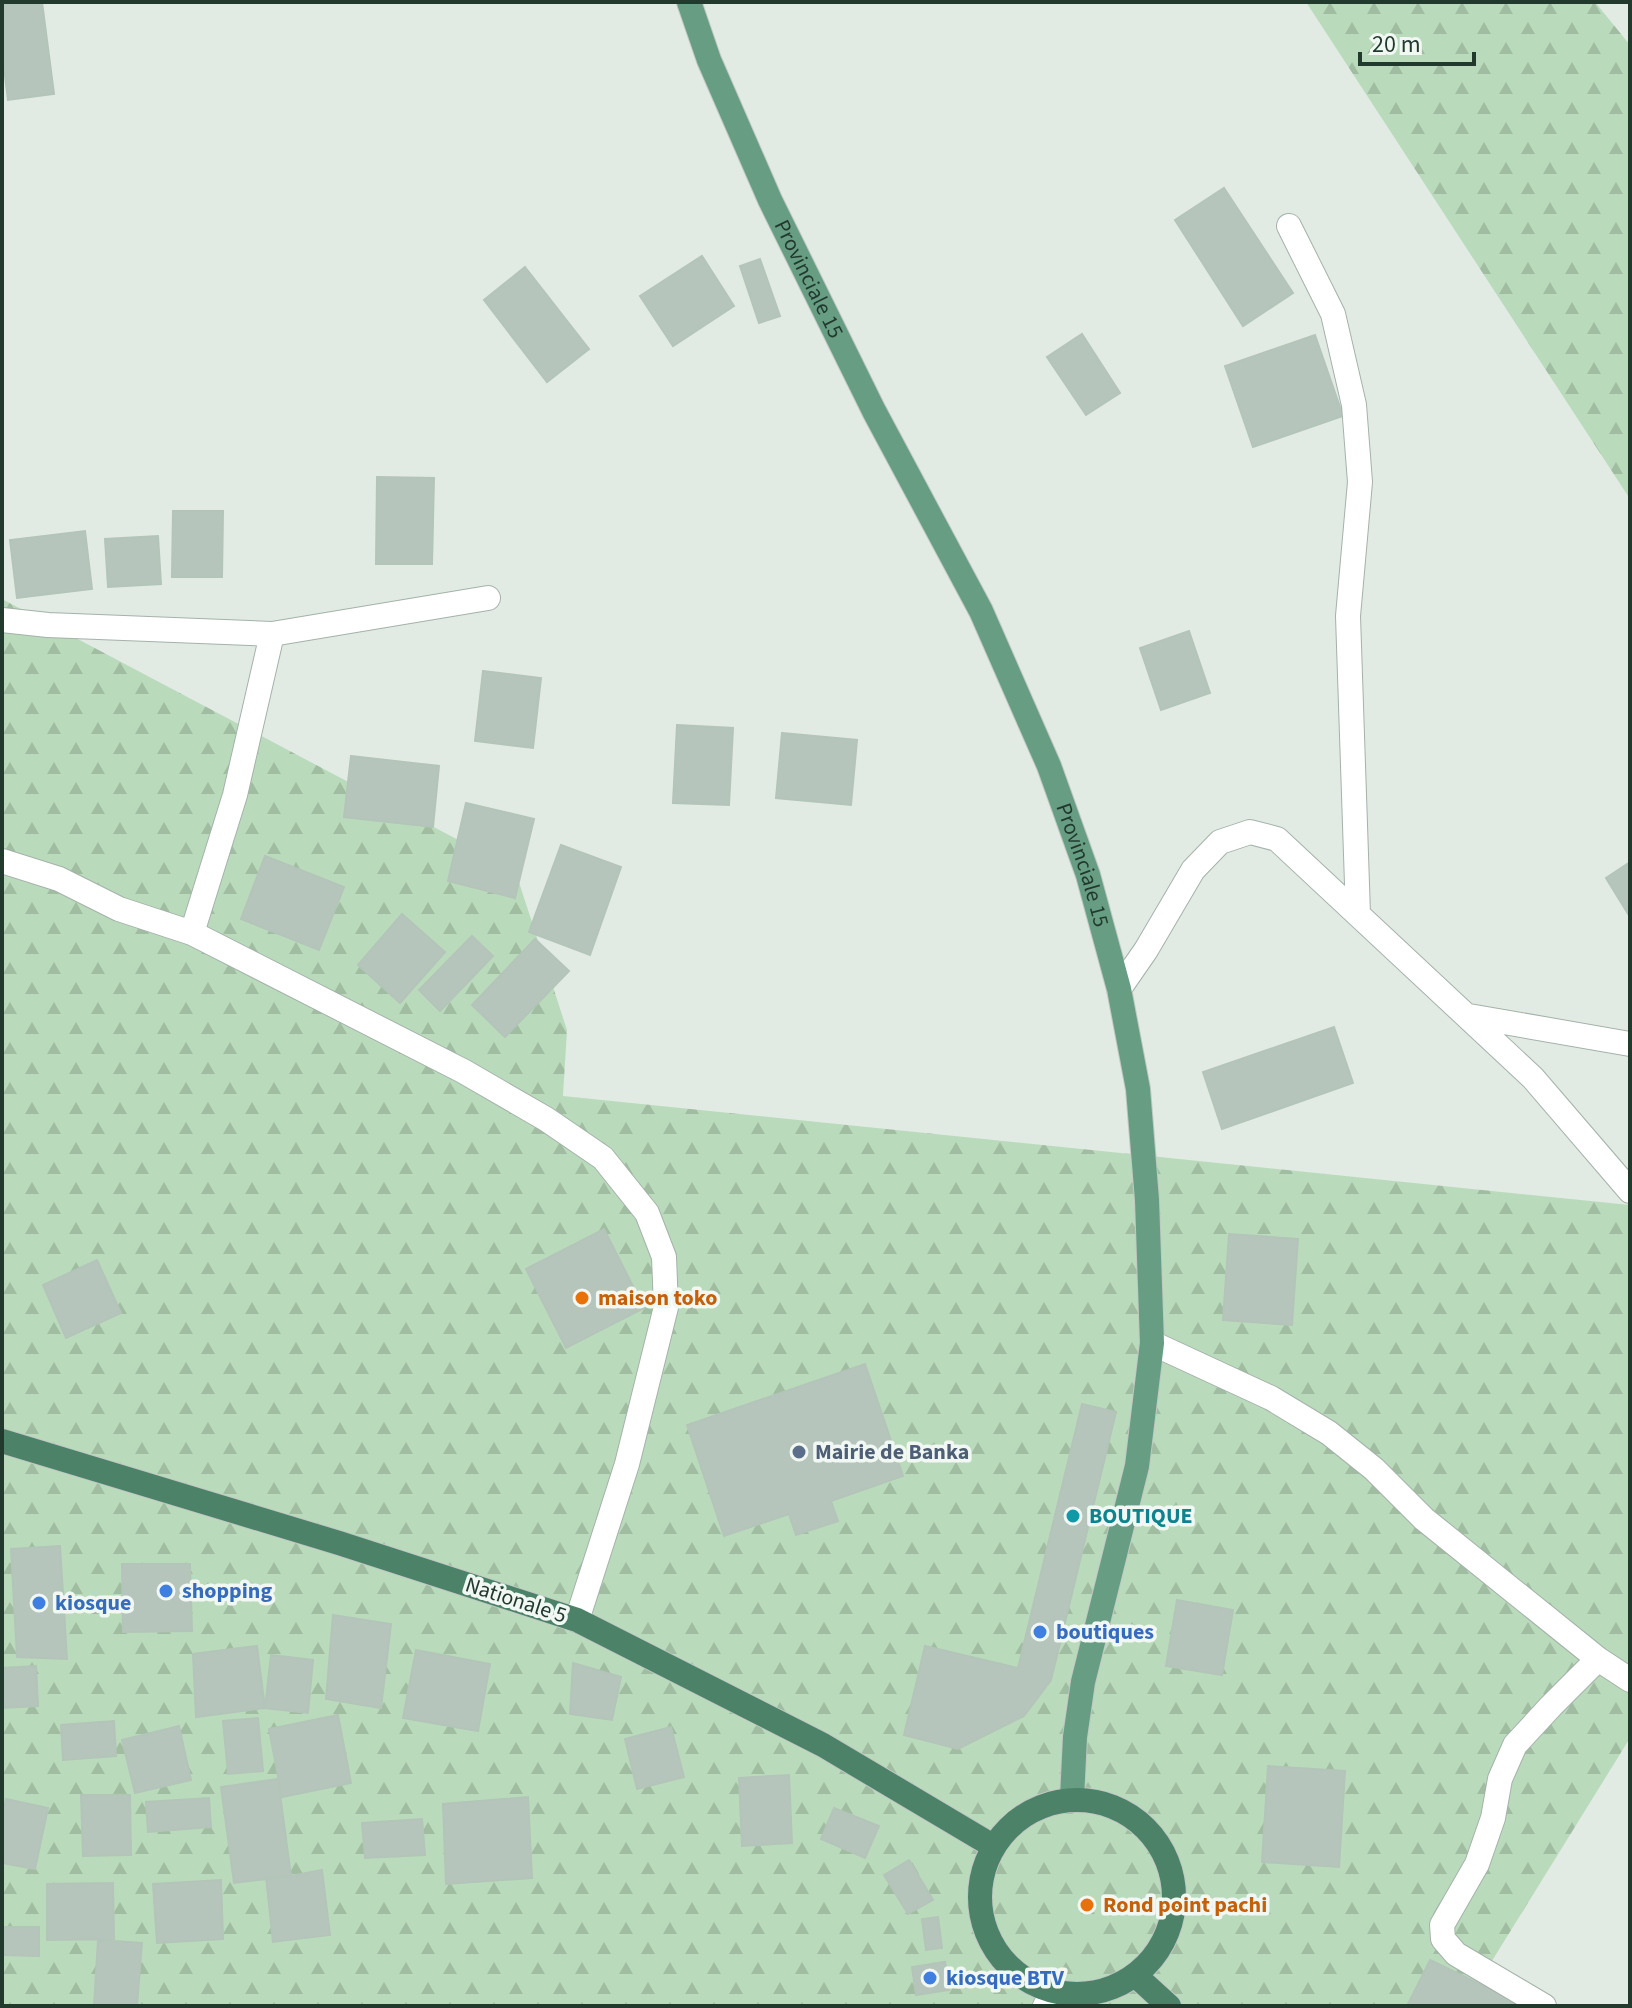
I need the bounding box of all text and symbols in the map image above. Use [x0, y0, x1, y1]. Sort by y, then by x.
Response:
scale bar [1360, 16, 1474, 66]
text: 20 m [1372, 27, 1421, 62]
street label: Provinciale 15 [766, 214, 852, 344]
street label: Provinciale 15 [1047, 798, 1117, 931]
place label: maison toko [598, 1282, 717, 1314]
marker: maison toko [573, 1289, 591, 1307]
place label: Mairie de Banka [815, 1436, 969, 1468]
marker: Mairie de Banka [790, 1443, 808, 1461]
place label: BOUTIQUE [1089, 1500, 1193, 1532]
marker: BOUTIQUE [1064, 1507, 1082, 1525]
street label: Nationale 5 [461, 1569, 571, 1631]
place label: shopping [182, 1575, 272, 1607]
marker: shopping [157, 1582, 175, 1600]
place label: kiosque [55, 1587, 131, 1619]
marker: kiosque [30, 1594, 48, 1612]
place label: boutiques [1056, 1616, 1154, 1648]
marker: boutiques [1031, 1623, 1049, 1641]
place label: Rond point pachi [1103, 1889, 1267, 1921]
marker: Rond point pachi [1078, 1896, 1096, 1914]
place label: kiosque BTV [946, 1962, 1065, 1994]
marker: kiosque BTV [921, 1969, 939, 1987]

